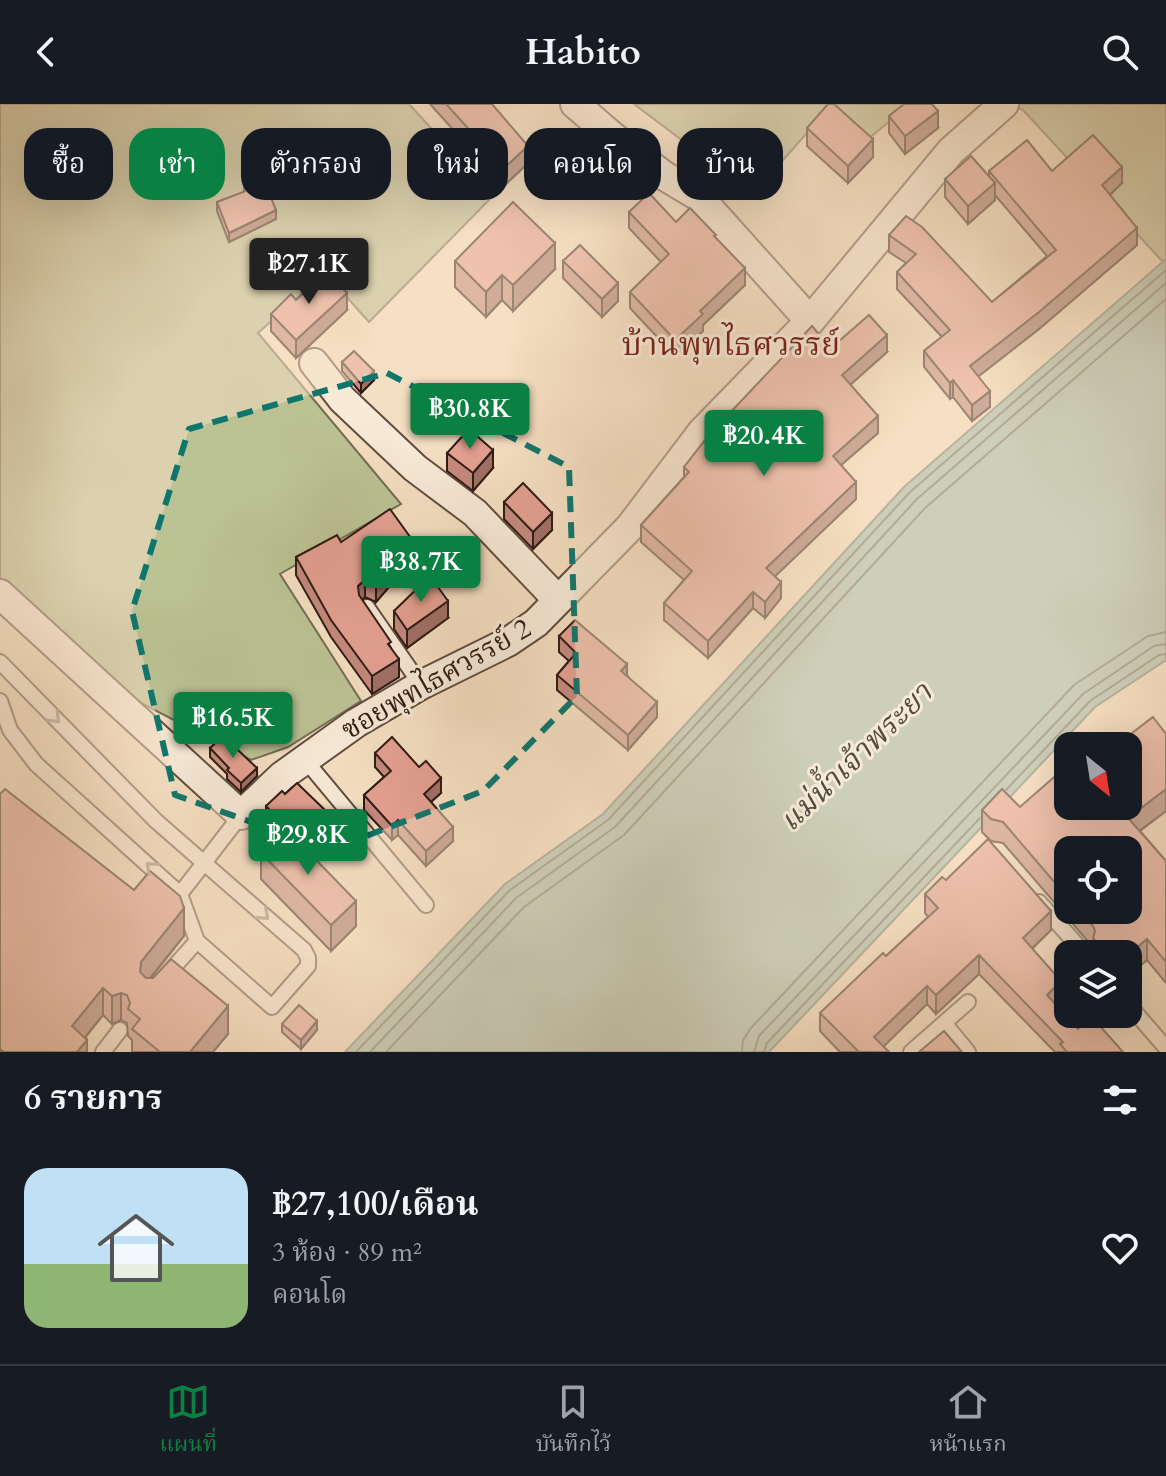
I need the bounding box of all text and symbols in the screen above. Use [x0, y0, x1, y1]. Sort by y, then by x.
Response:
text: Habito [525, 28, 641, 77]
icon: back [24, 30, 68, 74]
icon: search [1098, 30, 1142, 74]
chip: ซื้อ [24, 128, 113, 200]
chip: เช่า [129, 128, 225, 200]
chip: ตัวกรอง [241, 128, 391, 200]
chip: ใหม่ [407, 128, 508, 200]
chip: คอนโด [524, 128, 661, 200]
chip: บ้าน [677, 128, 783, 200]
pin: ฿27.1K [244, 238, 374, 306]
text: ฿27.1K [267, 246, 351, 281]
district label: บ้านพุทไธศวรรย์ [622, 322, 840, 367]
pin: ฿30.8K [405, 383, 535, 451]
text: ฿30.8K [428, 391, 512, 426]
pin: ฿20.4K [699, 410, 829, 478]
text: ฿20.4K [722, 418, 806, 453]
pin: ฿38.7K [356, 536, 486, 604]
text: ฿38.7K [379, 544, 463, 579]
street label: ซอยพุทไธศวรรย์ 2 [334, 608, 538, 749]
water label: แม่น้ำเจ้าพระยา [769, 671, 942, 841]
pin: ฿16.5K [168, 692, 298, 760]
text: ฿16.5K [191, 700, 275, 735]
one-way arrow [45, 709, 60, 723]
north arrow [1054, 732, 1142, 820]
map controls [1054, 732, 1142, 1028]
pin: ฿29.8K [243, 809, 373, 877]
text: ฿29.8K [266, 817, 350, 852]
button: locate [1054, 836, 1142, 924]
one-way arrow [145, 862, 160, 877]
one-way arrow [255, 905, 270, 920]
button: layers [1054, 940, 1142, 1028]
text: 6 รายการ [24, 1075, 163, 1121]
icon: filters [1098, 1078, 1142, 1122]
text: ฿27,100/เดือน [272, 1181, 478, 1227]
icon: home [88, 1200, 184, 1296]
icon: heart [1098, 1226, 1142, 1270]
text: 3 ห้อง · 89 m² [272, 1235, 422, 1270]
text: คอนโด [272, 1277, 347, 1312]
tab: แผนที่ [159, 1380, 217, 1463]
tab: บันทึกไว้ [536, 1380, 611, 1463]
tab: หน้าแรก [930, 1380, 1007, 1463]

